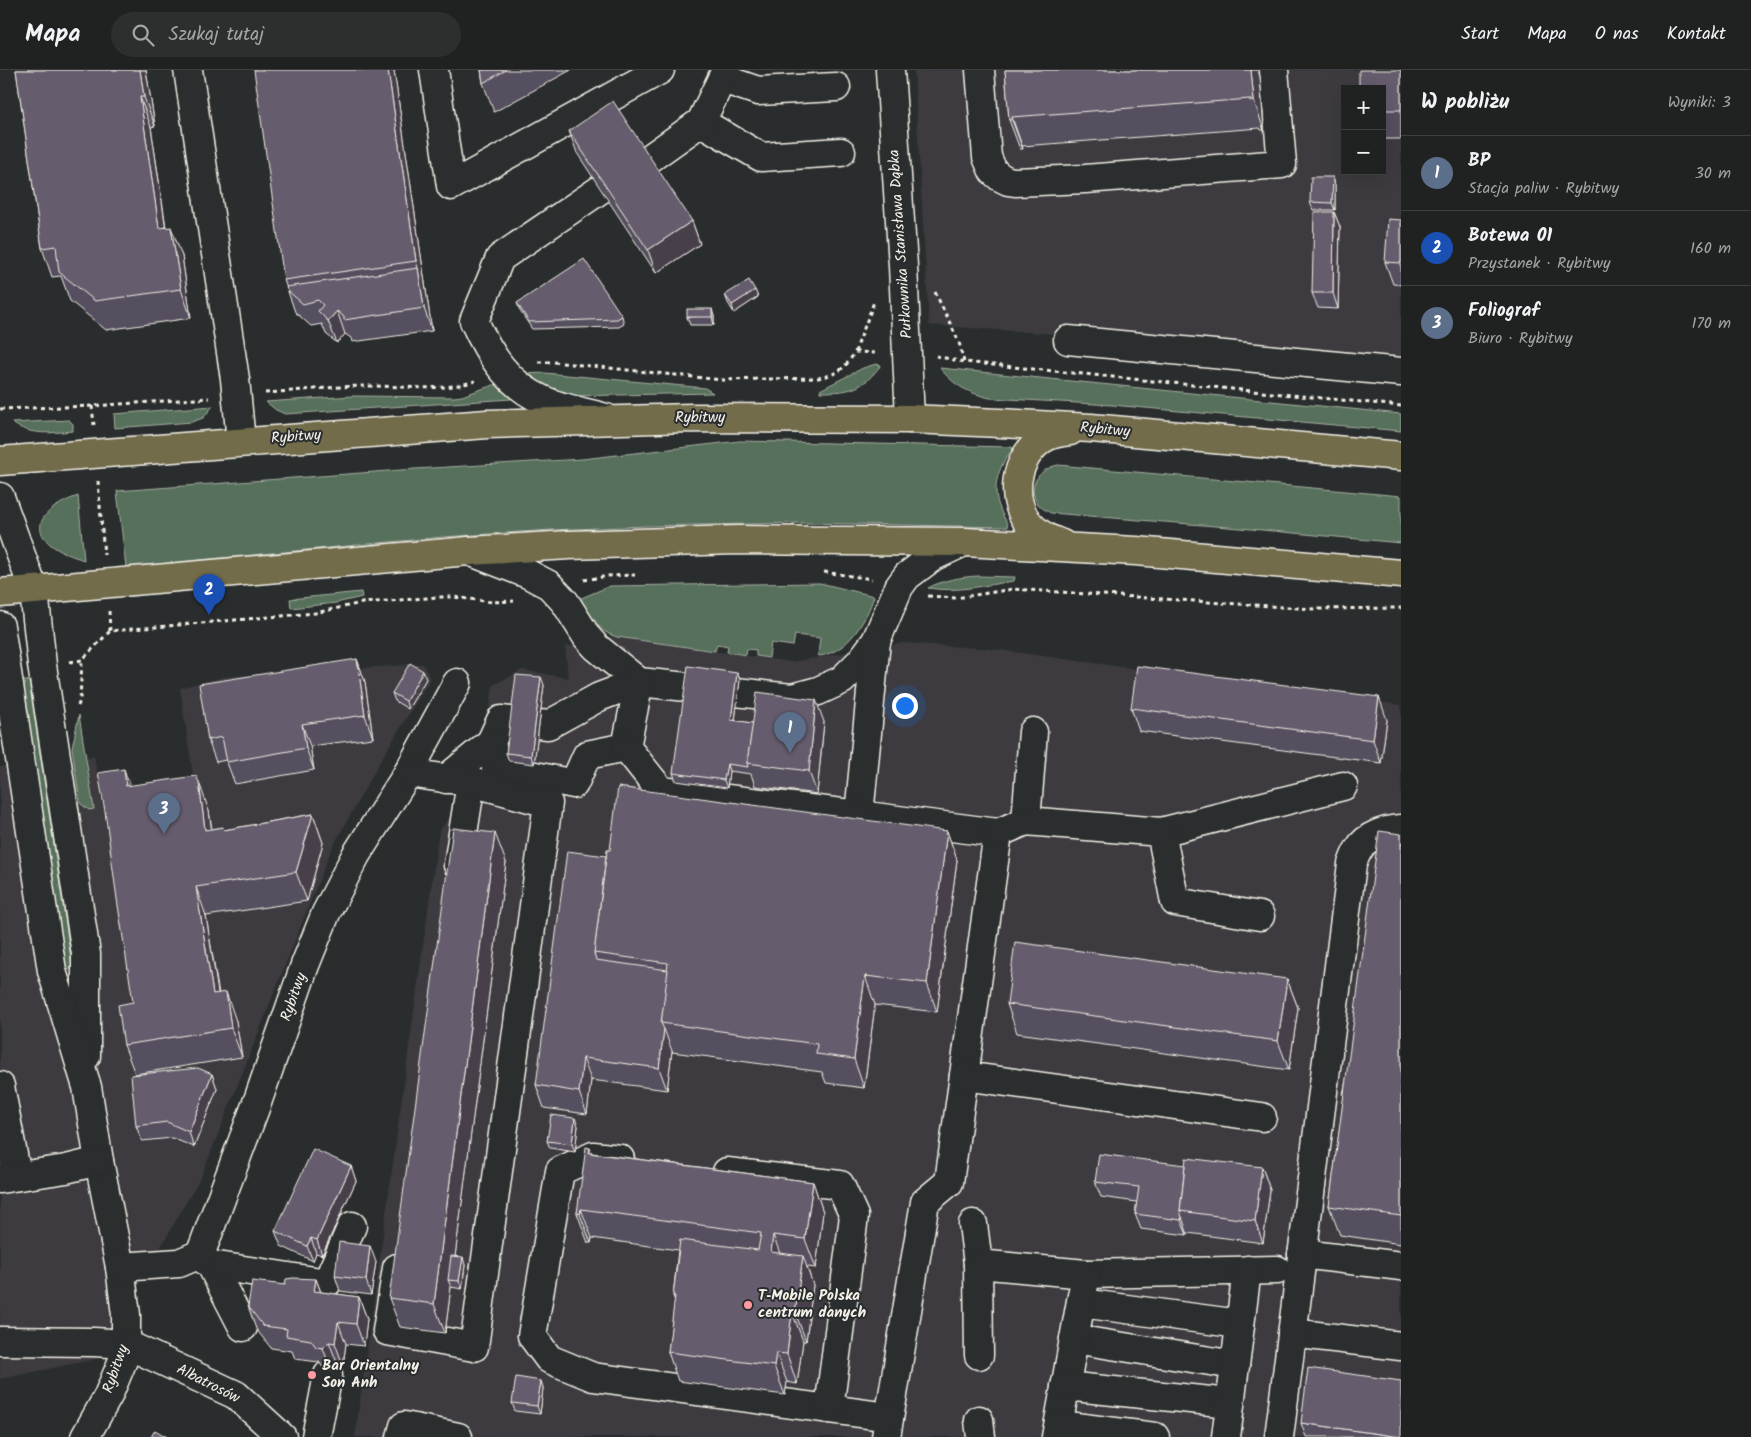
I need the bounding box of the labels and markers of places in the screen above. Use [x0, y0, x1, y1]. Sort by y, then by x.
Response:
pin: 2 [193, 574, 225, 615]
pin: 1 [774, 712, 806, 753]
pin: 3 [148, 793, 180, 834]
place label: T‑Mobile Polska centrum danych [758, 1284, 866, 1325]
marker: T‑Mobile Polska centrum danych [742, 1299, 754, 1311]
place label: Bar Orientalny Son Anh [322, 1354, 419, 1395]
marker: Bar Orientalny Son Anh [306, 1369, 318, 1381]

